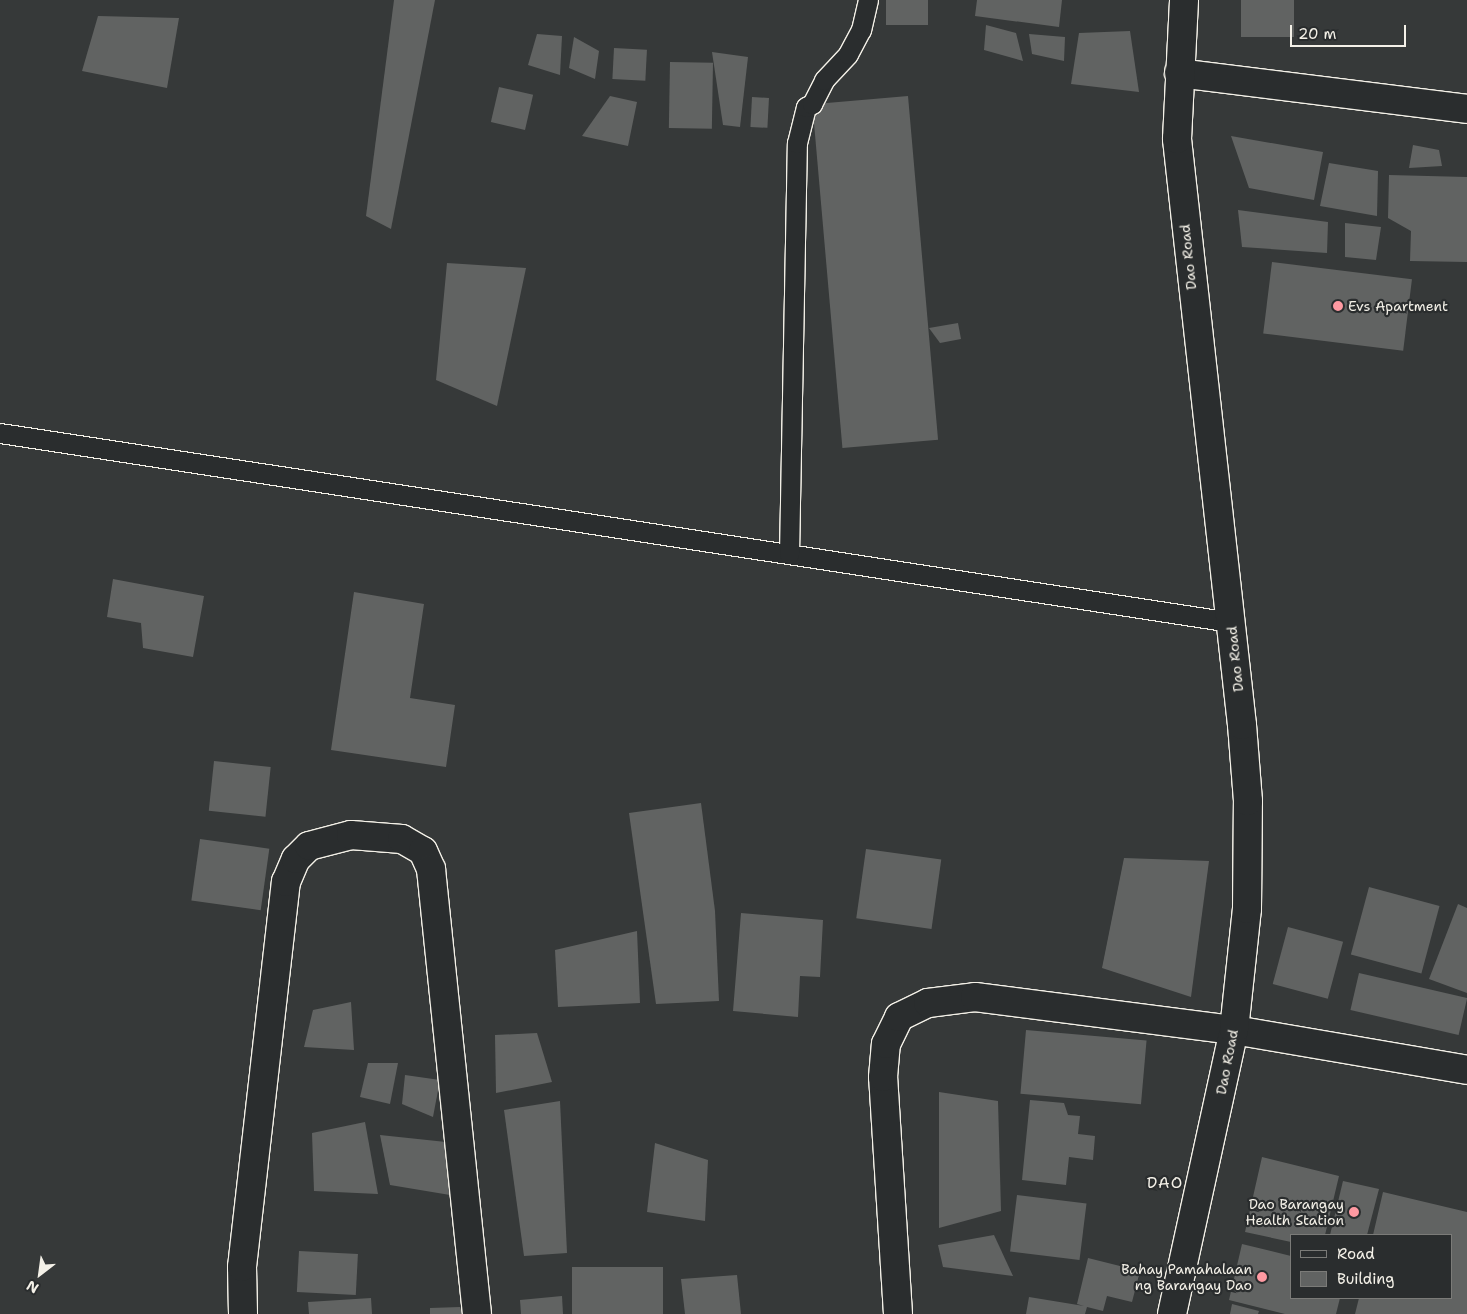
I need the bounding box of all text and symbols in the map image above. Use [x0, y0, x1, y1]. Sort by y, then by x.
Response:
scale bar [1292, 15, 1408, 47]
text: 20 m [1298, 24, 1337, 44]
street label: Dao Road [1176, 223, 1200, 291]
place label: Evs Apartment [1348, 298, 1448, 314]
marker: Evs Apartment [1332, 300, 1344, 312]
street label: Dao Road [1223, 625, 1247, 693]
street label: Dao Road [1212, 1028, 1242, 1096]
district label: DAO [1146, 1173, 1184, 1193]
place label: Dao Barangay Health Station [1245, 1196, 1344, 1228]
marker: Dao Barangay Health Station [1348, 1206, 1360, 1218]
legend [1290, 1234, 1452, 1299]
text: Road [1337, 1244, 1375, 1264]
north arrow [15, 1249, 65, 1299]
place label: Bahay Pamahalaan ng Barangay Dao [1121, 1261, 1252, 1294]
text: Building [1337, 1269, 1394, 1289]
marker: Bahay Pamahalaan ng Barangay Dao [1256, 1271, 1268, 1283]
text: N [23, 1276, 42, 1298]

